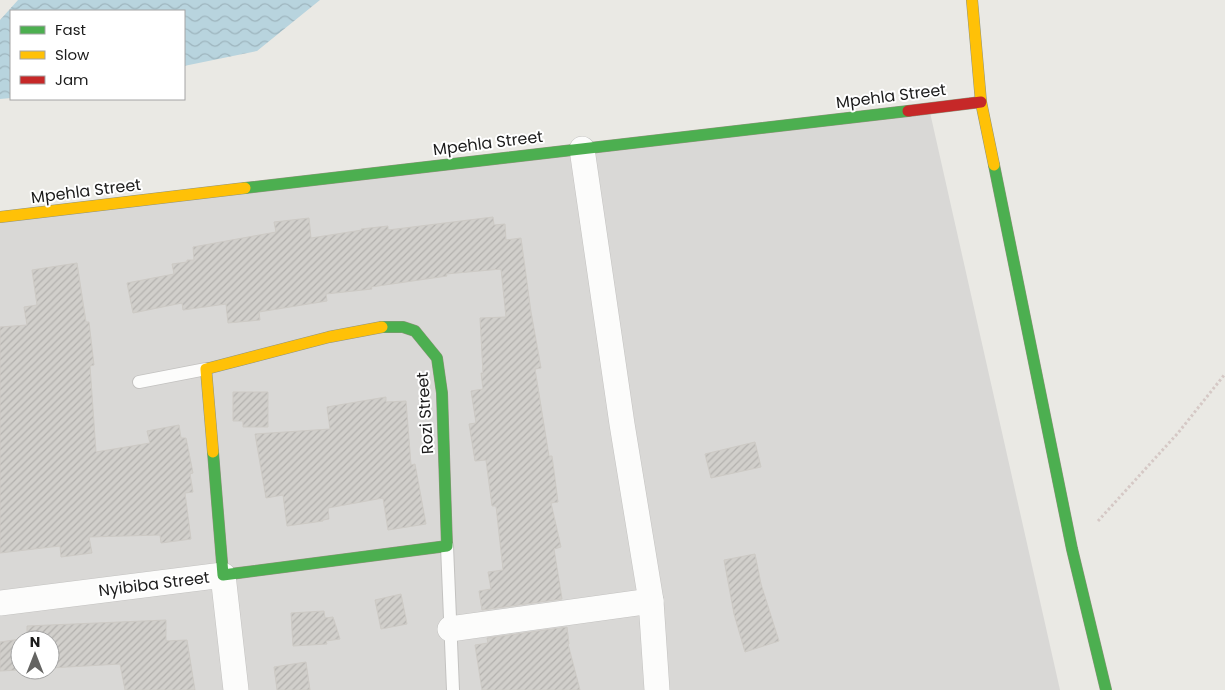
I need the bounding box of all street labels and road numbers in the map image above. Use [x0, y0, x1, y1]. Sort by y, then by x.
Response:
street label: Mpehla Street [835, 78, 947, 114]
street label: Mpehla Street [432, 125, 544, 161]
street label: Mpehla Street [30, 173, 142, 209]
street label: Rozi Street [411, 371, 439, 455]
street label: Nyibiba Street [97, 566, 211, 602]

